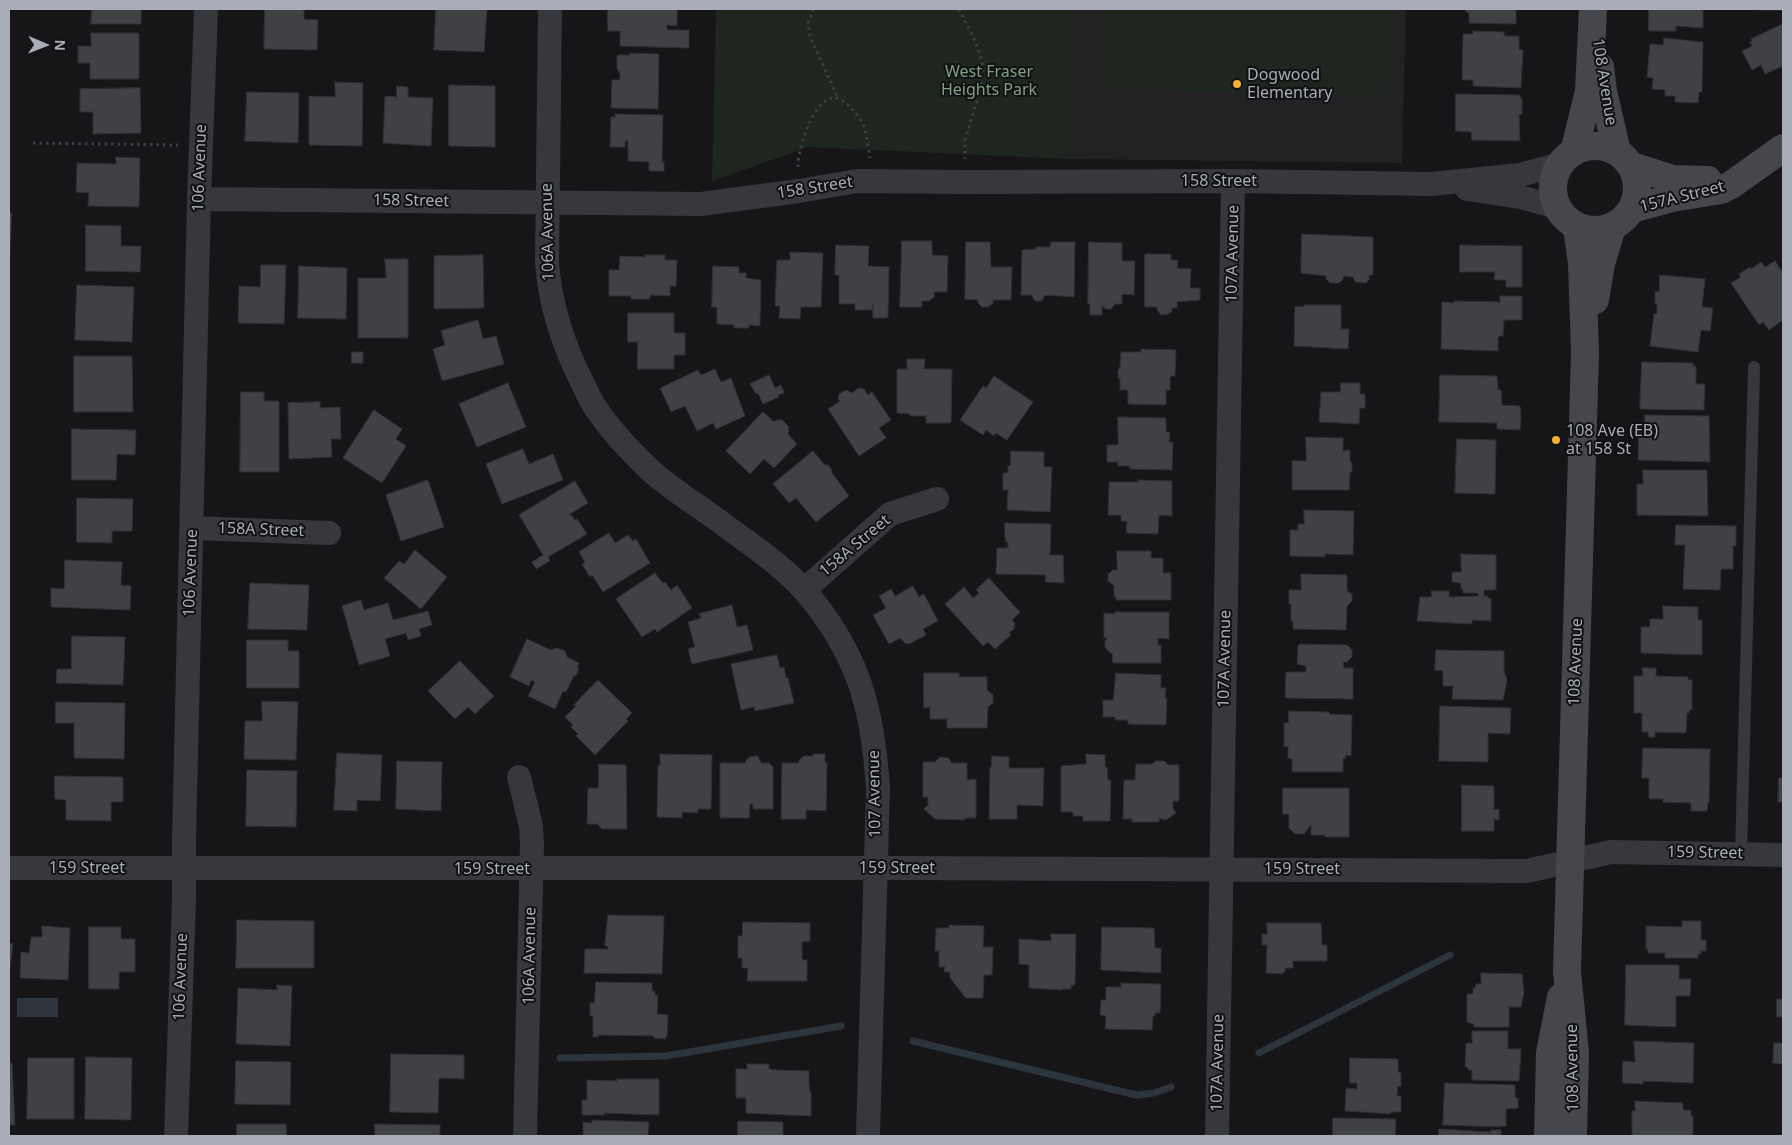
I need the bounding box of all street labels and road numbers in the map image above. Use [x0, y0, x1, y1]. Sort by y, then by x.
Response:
street label: 108 Avenue [1588, 37, 1620, 127]
street label: 106 Avenue [189, 124, 211, 212]
street label: 158 Street [1181, 171, 1257, 191]
street label: 158 Street [776, 173, 854, 203]
street label: 157A Street [1638, 177, 1726, 217]
street label: 106A Avenue [538, 183, 558, 281]
street label: 158 Street [373, 191, 449, 211]
street label: 107A Avenue [1223, 205, 1243, 303]
street label: 158A Street [816, 511, 894, 581]
street label: 158A Street [217, 519, 305, 541]
street label: 106 Avenue [180, 529, 202, 617]
street label: 107A Avenue [1215, 610, 1235, 708]
street label: 108 Avenue [1565, 618, 1587, 706]
street label: 107 Avenue [865, 750, 885, 838]
street label: 159 Street [1667, 843, 1743, 863]
street label: 159 Street [49, 858, 125, 878]
street label: 159 Street [859, 858, 935, 878]
street label: 159 Street [454, 859, 530, 879]
street label: 159 Street [1264, 859, 1340, 879]
street label: 106A Avenue [520, 907, 540, 1005]
street label: 106 Avenue [170, 933, 192, 1021]
street label: 107A Avenue [1208, 1014, 1228, 1112]
street label: 108 Avenue [1563, 1024, 1583, 1112]

